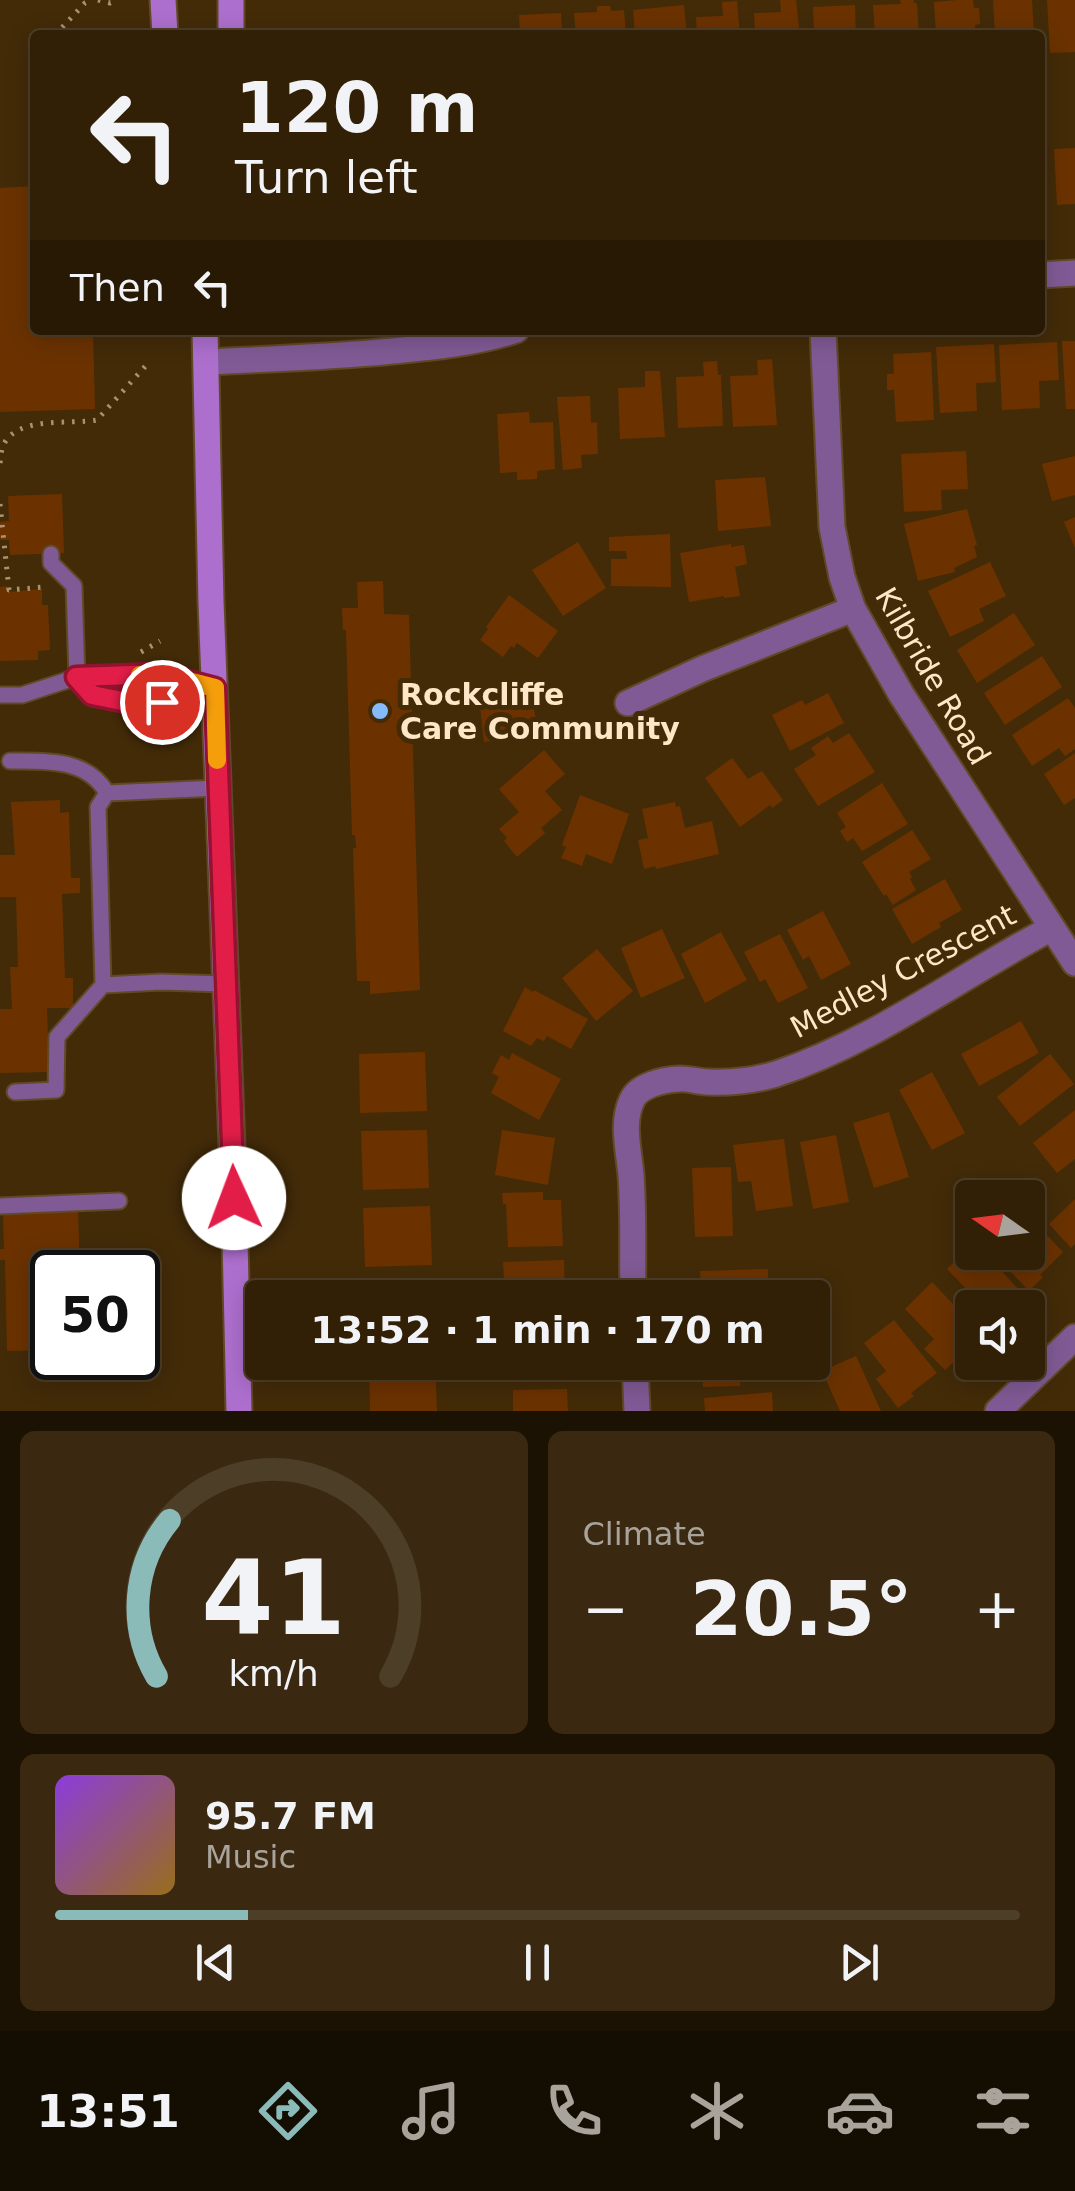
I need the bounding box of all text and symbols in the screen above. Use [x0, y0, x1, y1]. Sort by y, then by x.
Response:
text: 120 m [235, 67, 478, 149]
icon: left [70, 70, 200, 200]
text: Turn left [235, 151, 418, 204]
icon: left [185, 260, 240, 315]
text: Then [70, 266, 165, 310]
street label: Kilbride Road [868, 581, 998, 771]
pin [120, 660, 205, 745]
icon: arrive [135, 675, 190, 730]
place label: Rockcliffe Care Community [400, 677, 680, 746]
marker: Rockcliffe Care Community [369, 700, 391, 722]
street label: Medley Crescent [784, 897, 1022, 1045]
position arrow [182, 1146, 286, 1250]
north arrow [955, 1180, 1045, 1270]
map controls [955, 1180, 1045, 1380]
speed limit sign: 50 [30, 1250, 160, 1380]
button: sound [955, 1290, 1045, 1380]
text: 13:52 · 1 min · 170 m [310, 1308, 765, 1352]
text: Climate [583, 1515, 706, 1553]
text: 41 [201, 1537, 346, 1659]
text: 20.5° [690, 1565, 913, 1653]
text: − [583, 1577, 629, 1641]
text: + [974, 1577, 1020, 1641]
text: km/h [229, 1653, 319, 1694]
text: 95.7 FM [205, 1794, 376, 1838]
text: Music [205, 1838, 296, 1876]
icon: previous [188, 1935, 243, 1990]
icon: pause [510, 1935, 565, 1990]
icon: next [832, 1935, 887, 1990]
icon: directions [253, 2076, 323, 2146]
icon: music [396, 2076, 466, 2146]
icon: phone [539, 2076, 609, 2146]
icon: climate [682, 2076, 752, 2146]
icon: car [825, 2076, 895, 2146]
icon: filters [968, 2076, 1038, 2146]
text: 13:51 [37, 2085, 180, 2138]

